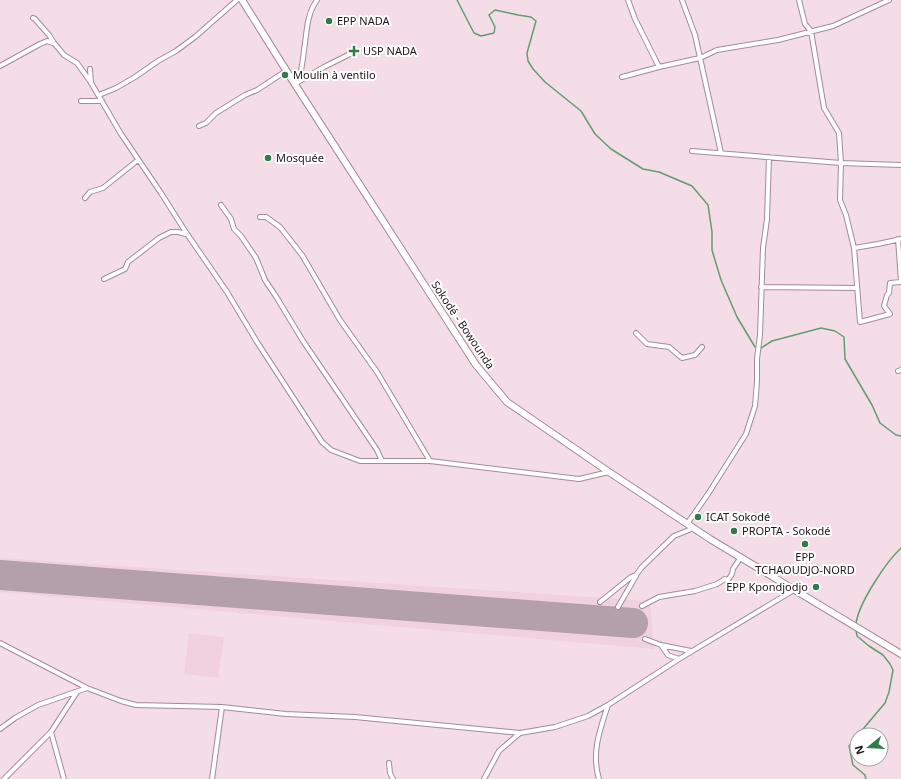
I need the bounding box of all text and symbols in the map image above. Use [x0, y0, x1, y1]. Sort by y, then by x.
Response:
place label: EPP NADA [337, 13, 390, 28]
marker: EPP NADA [324, 16, 334, 26]
place label: USP NADA [363, 43, 418, 58]
marker: USP NADA [348, 45, 360, 57]
place label: Moulin à ventilo [293, 67, 376, 82]
marker: Moulin à ventilo [280, 70, 290, 80]
place label: Mosquée [276, 150, 324, 165]
marker: Mosquée [263, 153, 273, 163]
street label: Sokodé - Bowounda [428, 278, 498, 372]
place label: ICAT Sokodé [706, 509, 770, 524]
marker: ICAT Sokodé [693, 512, 703, 522]
place label: PROPTA - Sokodé [742, 523, 831, 538]
marker: PROPTA - Sokodé [729, 526, 739, 536]
marker: EPP TCHAOUDJO-NORD [800, 539, 810, 549]
place label: EPP TCHAOUDJO-NORD [755, 549, 855, 577]
place label: EPP Kpondjodjo [726, 579, 808, 594]
marker: EPP Kpondjodjo [811, 582, 821, 592]
north arrow [849, 727, 889, 767]
text: N [850, 744, 868, 757]

